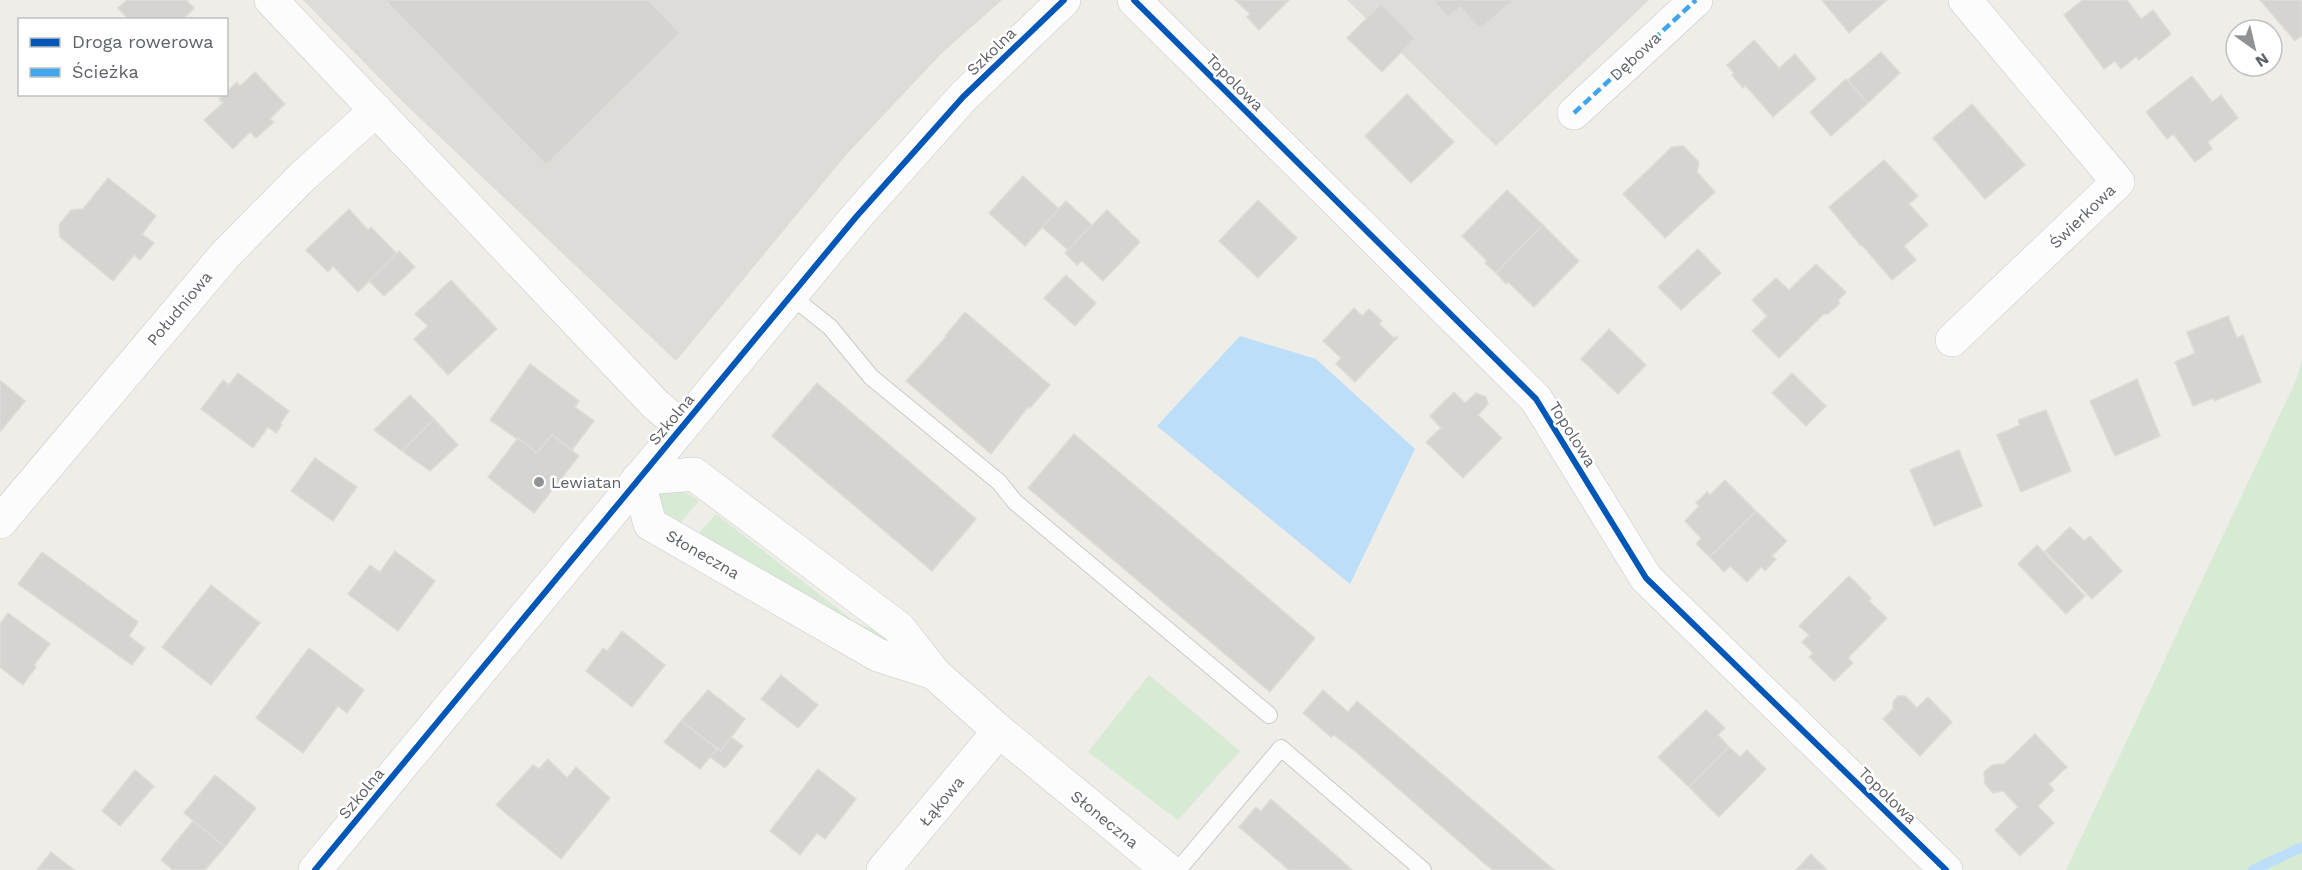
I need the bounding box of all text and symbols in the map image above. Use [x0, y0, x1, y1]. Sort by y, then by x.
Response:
legend [18, 18, 228, 96]
north arrow [2224, 18, 2284, 78]
street label: Szkolna [963, 23, 1020, 79]
street label: Dębowa [1606, 28, 1665, 85]
text: Droga rowerowa [72, 31, 214, 52]
text: N [2252, 49, 2272, 71]
street label: Topolowa [1202, 50, 1267, 115]
text: Ścieżka [72, 61, 139, 82]
street label: Świerkowa [2046, 180, 2119, 252]
street label: Południowa [143, 267, 216, 349]
street label: Szkolna [645, 390, 698, 449]
street label: Topolowa [1545, 398, 1600, 471]
place label: Lewiatan [551, 473, 621, 492]
marker: Lewiatan [532, 475, 546, 489]
street label: Słoneczna [663, 526, 743, 583]
street label: Topolowa [1855, 763, 1921, 828]
street label: Szkolna [335, 764, 388, 823]
street label: Łąkowa [915, 772, 968, 830]
street label: Słoneczna [1067, 786, 1142, 852]

